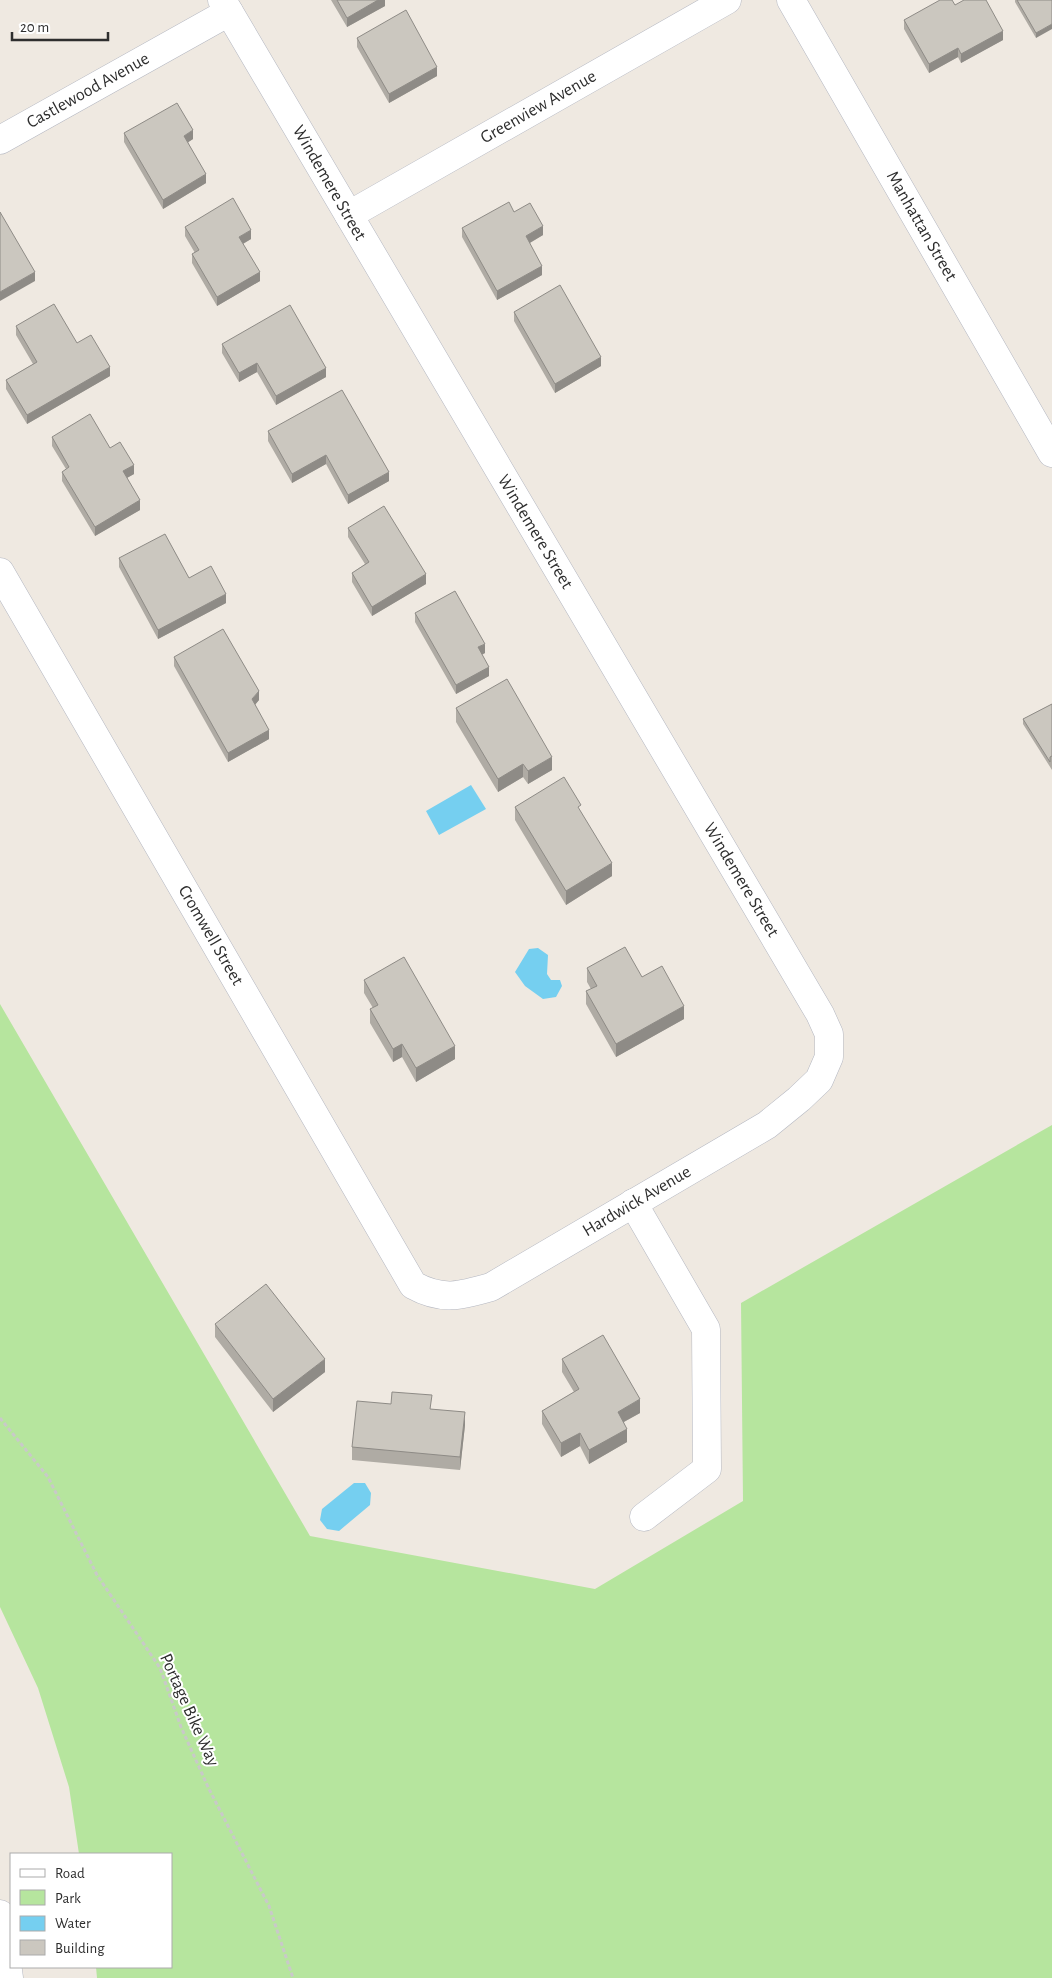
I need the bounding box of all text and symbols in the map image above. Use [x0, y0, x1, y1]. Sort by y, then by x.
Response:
scale bar [12, 10, 109, 42]
text: 20 m [20, 20, 49, 35]
street label: Castlewood Avenue [24, 49, 152, 132]
street label: Greenview Avenue [478, 67, 599, 147]
street label: Windemere Street [289, 122, 369, 244]
street label: Manhattan Street [883, 168, 960, 284]
street label: Windemere Street [494, 472, 576, 592]
street label: Windemere Street [700, 820, 782, 940]
street label: Cromwell Street [175, 882, 247, 989]
street label: Hardwick Avenue [580, 1163, 694, 1240]
street label: Portage Bike Way [156, 1651, 222, 1769]
legend [10, 1853, 172, 1968]
text: Road [55, 1866, 85, 1881]
text: Park [55, 1891, 81, 1906]
text: Water [55, 1916, 91, 1931]
text: Building [55, 1941, 105, 1956]

